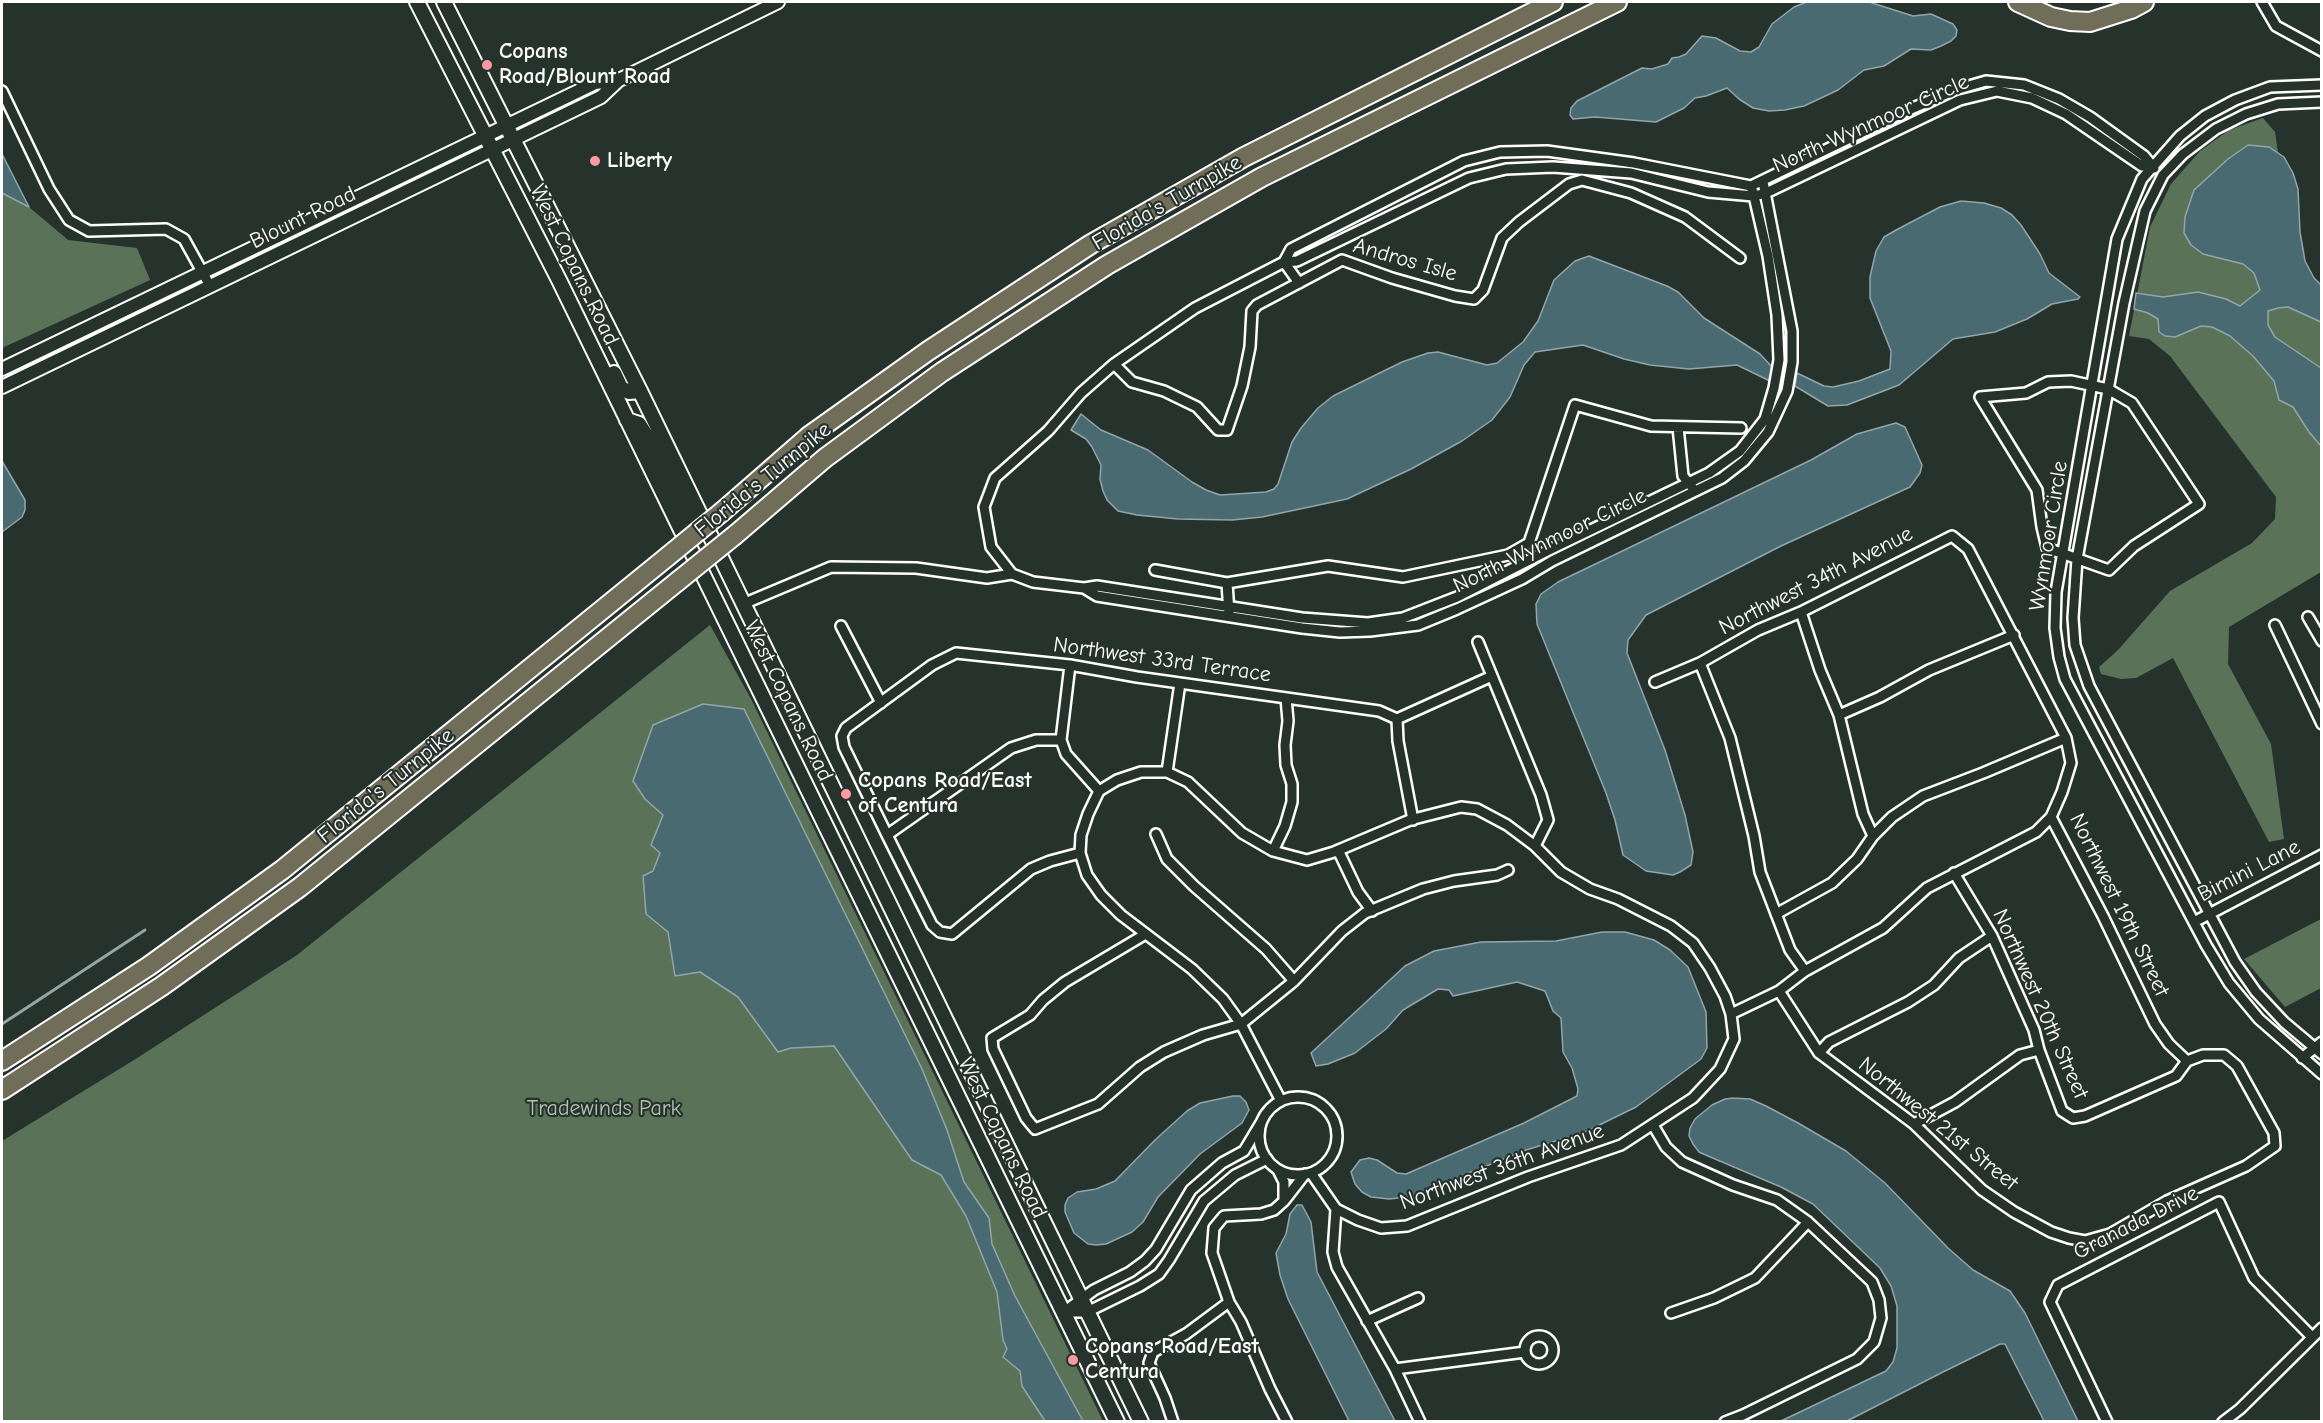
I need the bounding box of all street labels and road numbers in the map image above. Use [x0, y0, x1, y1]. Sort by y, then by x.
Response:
street label: North Wynmoor Circle [1769, 69, 1973, 179]
street label: Florida's Turnpike [1088, 150, 1246, 256]
street label: West Copans Road [524, 180, 624, 350]
street label: Blount Road [246, 181, 360, 255]
street label: Andros Isle [1350, 233, 1460, 287]
street label: Florida's Turnpike [689, 417, 837, 543]
street label: Wynmoor Circle [2024, 459, 2074, 613]
street label: North Wynmoor Circle [1449, 483, 1651, 599]
street label: Northwest 34th Avenue [1715, 521, 1917, 641]
street label: West Copans Road [738, 616, 838, 786]
street label: Northwest 33rd Terrace [1051, 632, 1273, 688]
street label: Florida's Turnpike [312, 723, 460, 849]
street label: Northwest 19th Street [2063, 809, 2175, 1001]
street label: Bimini Lane [2193, 834, 2305, 908]
street label: Northwest 20th Street [1986, 905, 2094, 1103]
street label: Northwest 21st Street [1853, 1052, 2023, 1196]
street label: West Copans Road [952, 1053, 1052, 1223]
street label: Northwest 36th Avenue [1396, 1118, 1608, 1216]
street label: Granada Drive [2069, 1180, 2203, 1266]

